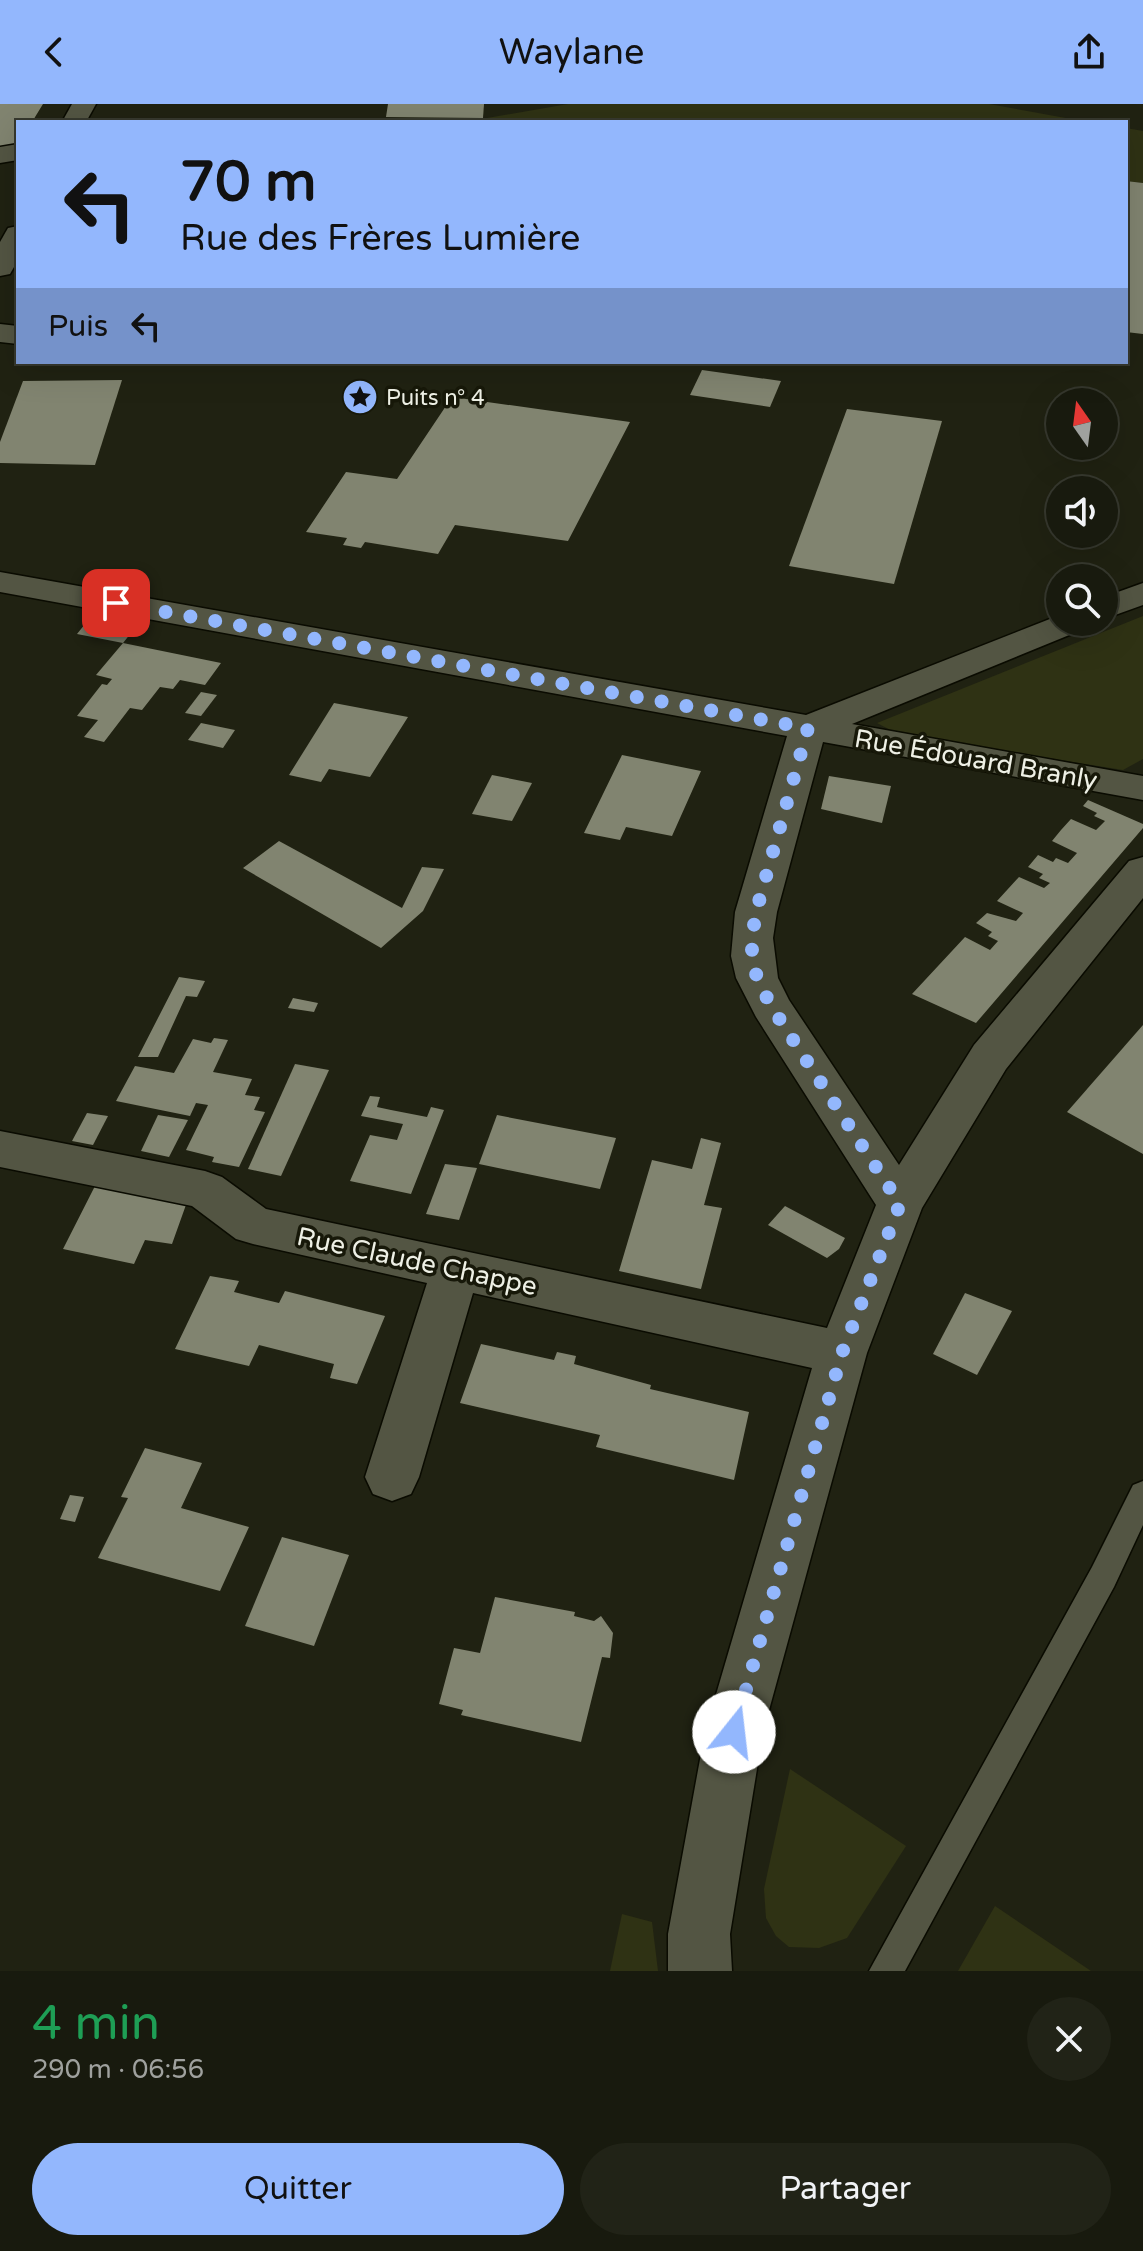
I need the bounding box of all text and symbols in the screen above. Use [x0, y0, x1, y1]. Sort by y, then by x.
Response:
icon: back [32, 30, 76, 74]
icon: share [1067, 30, 1111, 74]
text: Waylane [499, 31, 644, 74]
text: 70 m [180, 149, 316, 216]
icon: left [48, 152, 152, 256]
text: Rue des Frères Lumière [180, 217, 581, 260]
icon: left [124, 304, 168, 348]
text: Puis [48, 308, 108, 345]
place icon: Puits n° 4 [341, 378, 379, 416]
place label: Puits n° 4 [386, 385, 485, 411]
north arrow [1046, 388, 1118, 460]
map controls [1046, 388, 1118, 636]
button: sound [1046, 476, 1118, 548]
button: search [1046, 564, 1118, 636]
pin [82, 569, 150, 637]
icon: arrive [94, 581, 138, 625]
street label: Rue Édouard Branly [852, 723, 1100, 796]
street label: Rue Claude Chappe [294, 1221, 540, 1302]
position arrow [692, 1690, 776, 1774]
text: 4 min [32, 1995, 160, 2053]
button: close [1027, 1997, 1111, 2081]
text: 290 m · 06:56 [32, 2054, 204, 2085]
button: Quitter [32, 2143, 564, 2235]
button: Partager [580, 2143, 1111, 2235]

